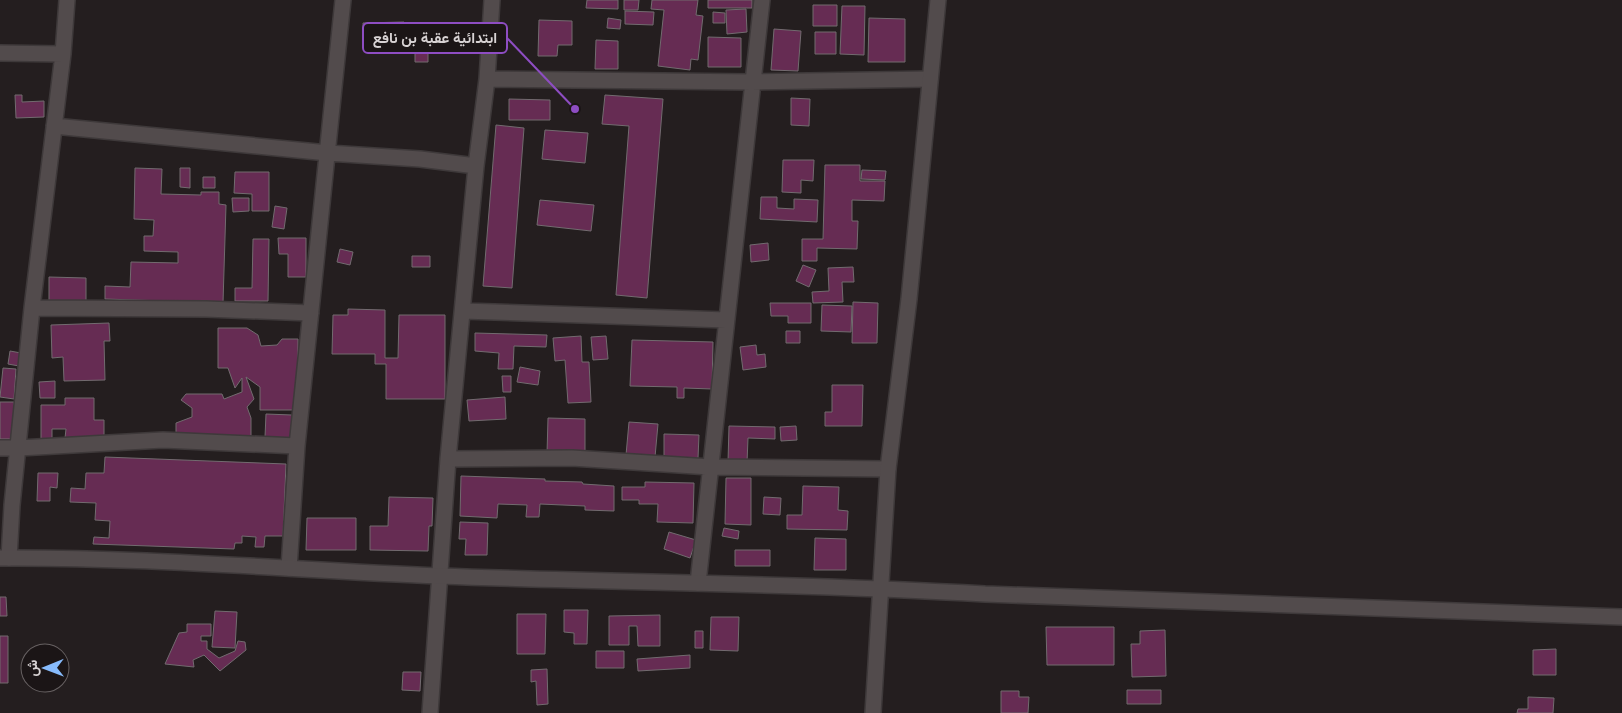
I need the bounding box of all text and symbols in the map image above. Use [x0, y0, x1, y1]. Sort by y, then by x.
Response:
callout: ابتدائية عقبة بن نافع [363, 23, 507, 53]
text: ابتدائية عقبة بن نافع [373, 29, 497, 48]
north arrow [20, 643, 70, 693]
text: ش [24, 659, 41, 677]

